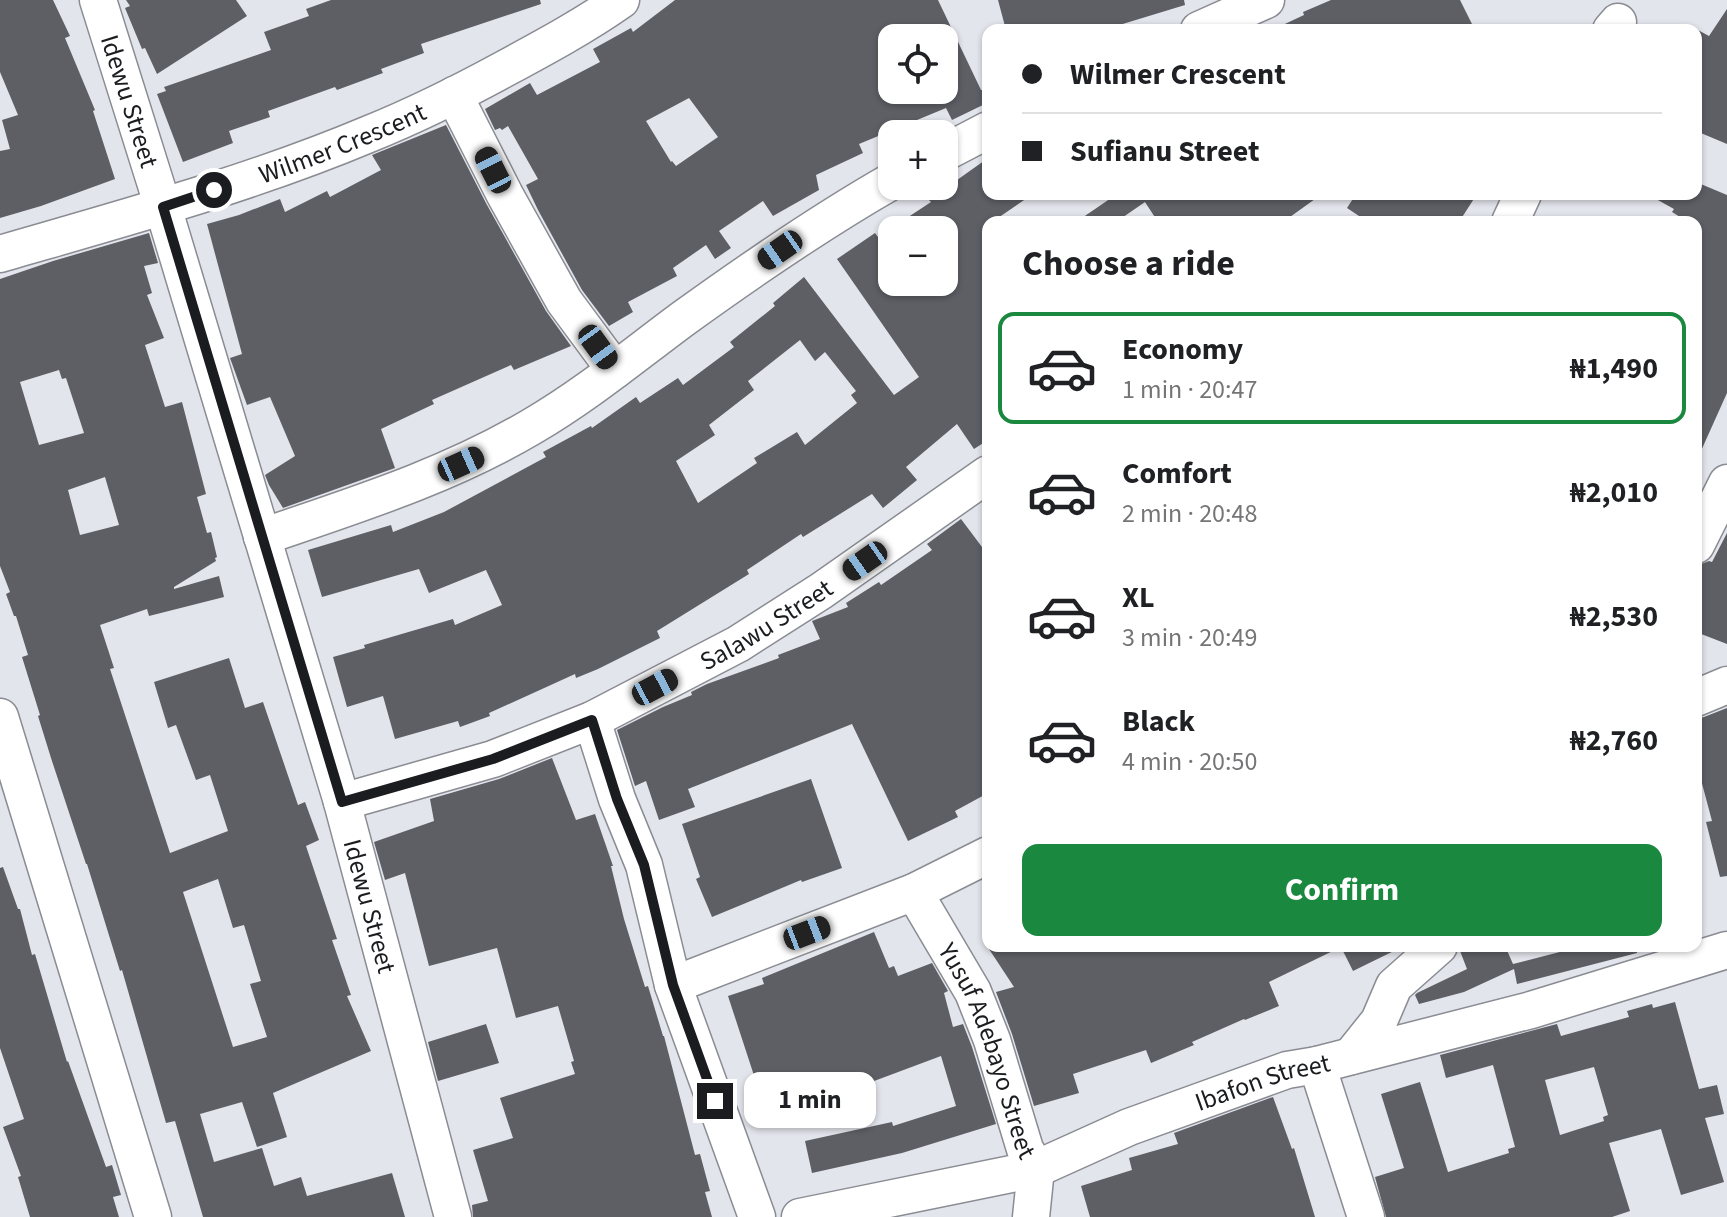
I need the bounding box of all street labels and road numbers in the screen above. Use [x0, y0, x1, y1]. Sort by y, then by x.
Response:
street label: Idewu Street [91, 30, 168, 173]
street label: Wilmer Crescent [254, 93, 432, 193]
street label: Salawu Street [693, 570, 841, 680]
street label: Idewu Street [334, 835, 405, 978]
street label: Yusuf Adebayo Street [928, 935, 1045, 1166]
street label: Ibafon Street [1190, 1044, 1334, 1121]

